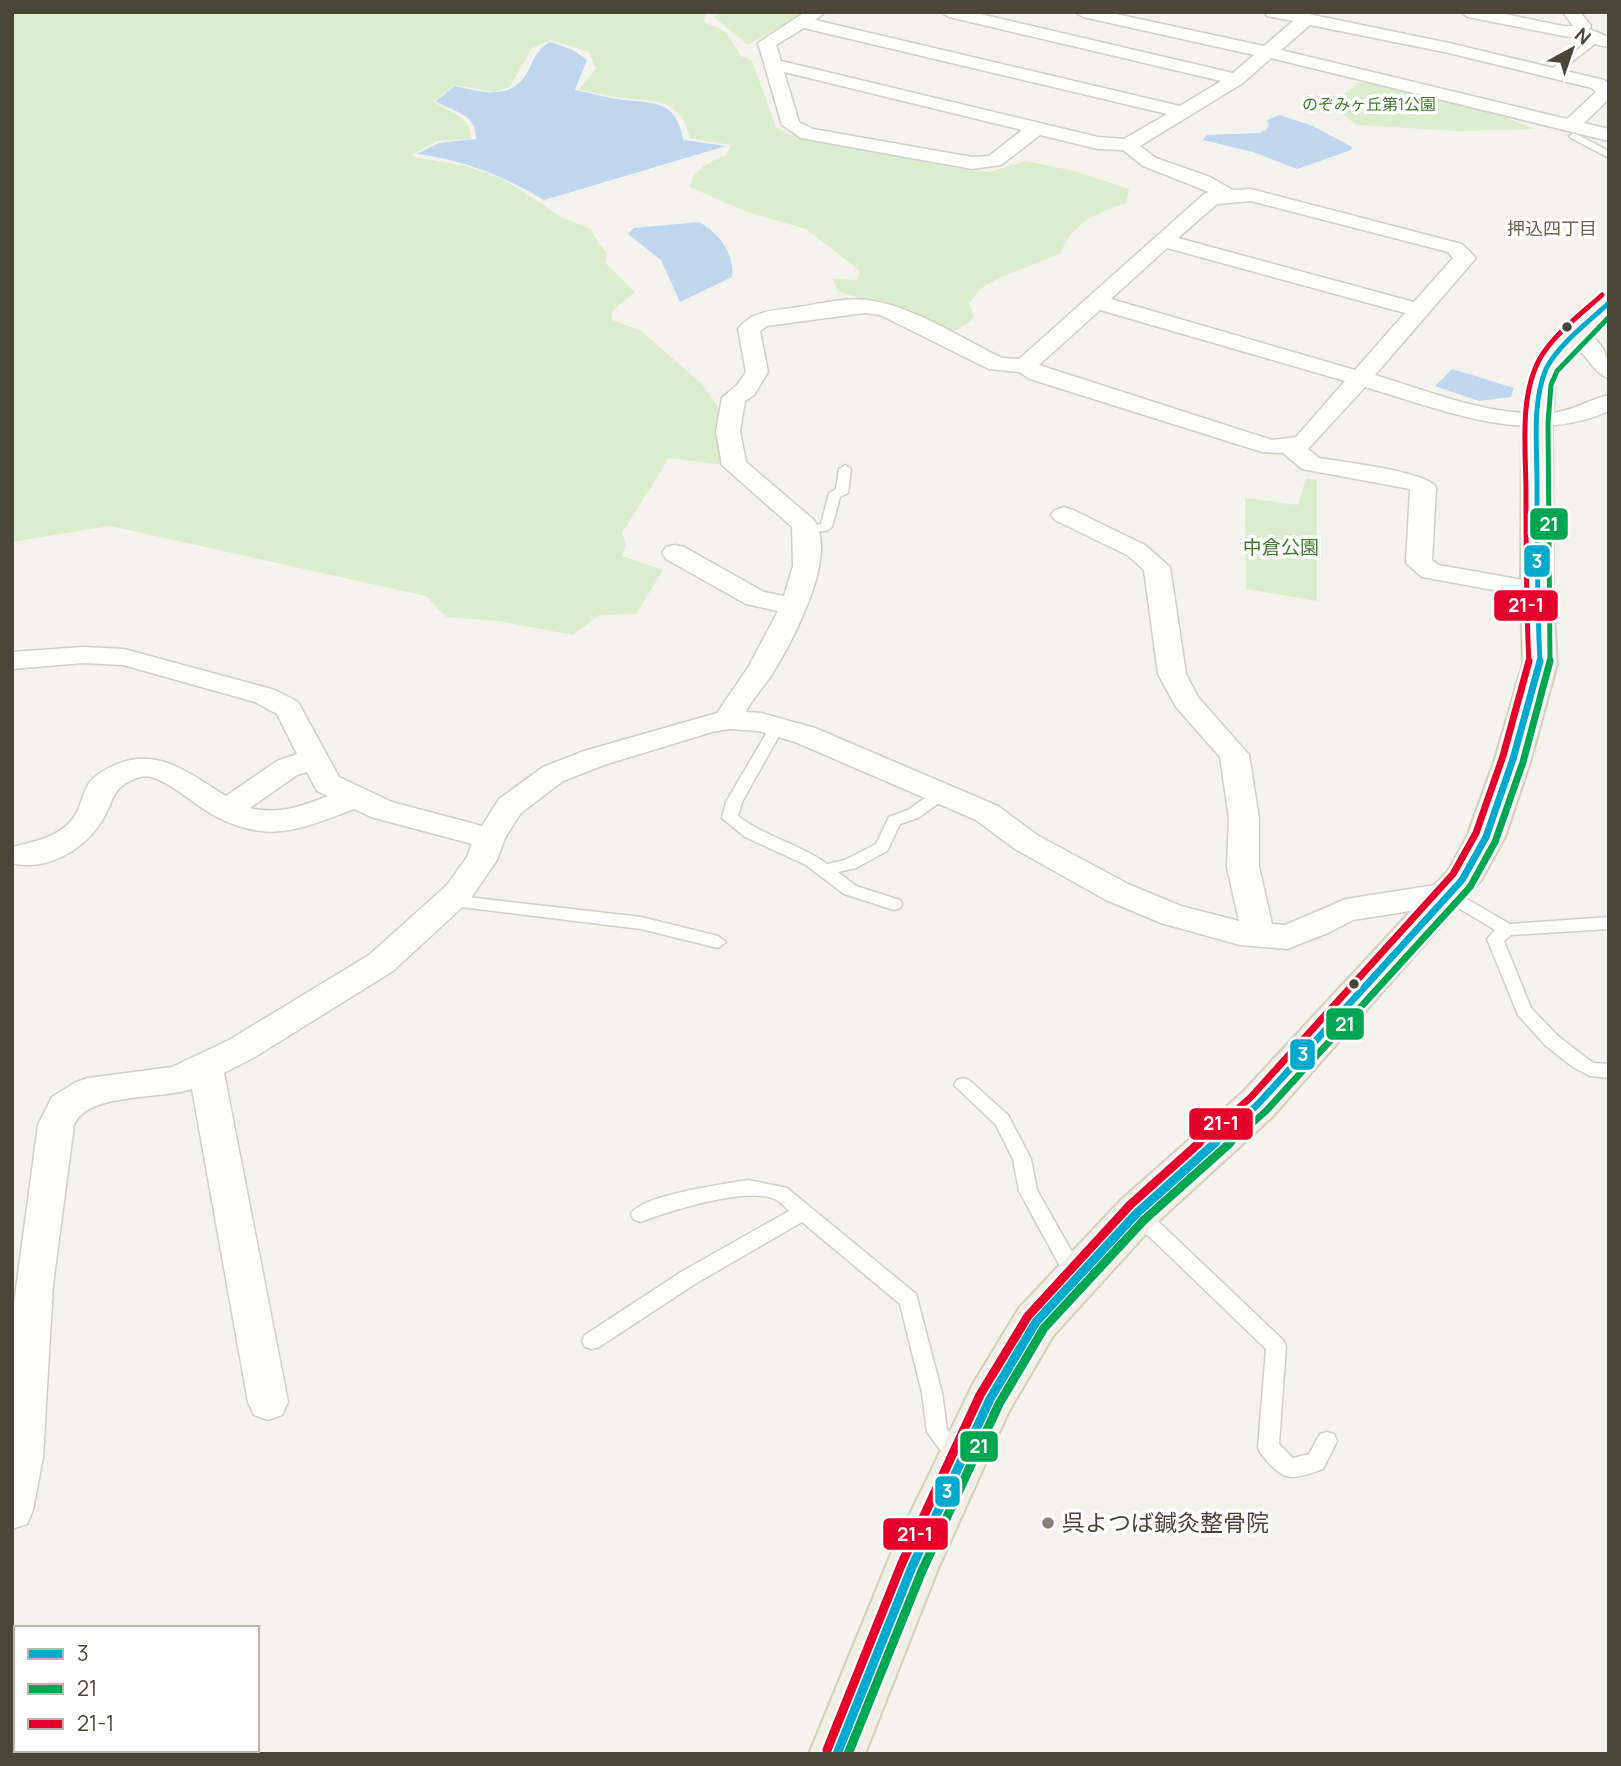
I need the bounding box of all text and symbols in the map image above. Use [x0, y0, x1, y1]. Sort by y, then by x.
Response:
north arrow [1537, 14, 1607, 84]
text: N [1569, 22, 1597, 50]
park label: のぞみヶ丘第1公園 [1302, 93, 1436, 115]
district label: 押込四丁目 [1507, 216, 1597, 240]
unlabelled marker [1560, 320, 1574, 334]
line badge: 21 [1529, 507, 1569, 541]
text: 21 [1539, 511, 1559, 537]
park label: 中倉公園 [1243, 534, 1319, 560]
line badge: 3 [1523, 544, 1551, 578]
text: 3 [1531, 548, 1543, 574]
line badge: 21-1 [1493, 589, 1559, 622]
text: 21-1 [1508, 592, 1544, 618]
unlabelled marker [1347, 977, 1361, 991]
line badge: 21 [1325, 1007, 1365, 1041]
text: 21 [1335, 1011, 1355, 1037]
line badge: 3 [1289, 1038, 1316, 1071]
text: 3 [1297, 1041, 1309, 1067]
line badge: 21-1 [1188, 1107, 1254, 1141]
text: 21-1 [1203, 1110, 1239, 1136]
line badge: 21 [959, 1430, 999, 1463]
text: 21 [969, 1433, 989, 1459]
line badge: 3 [934, 1475, 961, 1508]
text: 3 [941, 1478, 953, 1504]
place label: 呉よつば鍼灸整骨院 [1062, 1506, 1269, 1538]
marker: 呉よつば鍼灸整骨院 [1040, 1515, 1056, 1531]
line badge: 21-1 [882, 1517, 949, 1551]
text: 21-1 [897, 1521, 933, 1547]
legend [14, 1626, 259, 1752]
text: 3 [77, 1639, 89, 1667]
text: 21 [77, 1674, 97, 1702]
text: 21-1 [77, 1709, 114, 1737]

